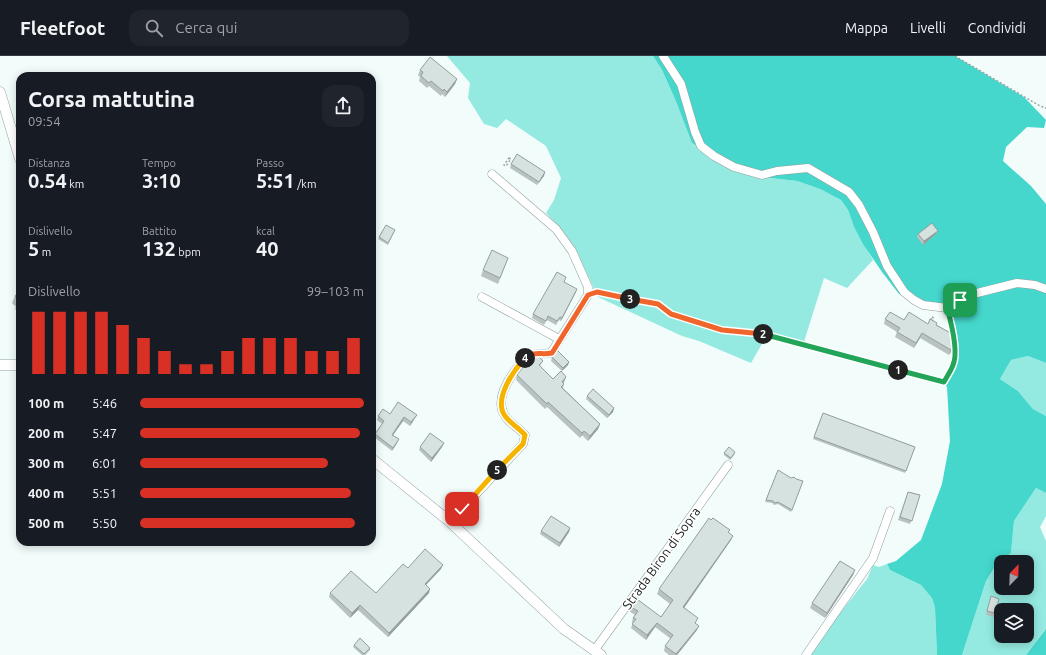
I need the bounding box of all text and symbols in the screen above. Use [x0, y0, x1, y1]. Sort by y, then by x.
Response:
search box [129, 10, 409, 46]
text: Fleetfoot [20, 17, 105, 39]
icon: search [143, 17, 165, 39]
text: Cerca qui [175, 19, 238, 36]
text: Mappa [845, 20, 888, 36]
text: Livelli [910, 20, 946, 36]
text: Condividi [968, 20, 1026, 36]
button: share [322, 85, 364, 127]
text: Corsa mattutina [28, 86, 195, 111]
text: 09:54 [28, 114, 61, 128]
text: Distanza [28, 157, 70, 169]
text: Tempo [142, 157, 176, 169]
text: Passo [256, 157, 284, 169]
text: 0.54 [28, 169, 67, 192]
text: 3:10 [142, 169, 181, 192]
text: 5:51 [256, 169, 295, 192]
text: km [67, 178, 84, 190]
text: /km [295, 178, 316, 190]
text: Dislivello [28, 225, 72, 237]
text: Battito [142, 225, 177, 237]
text: kcal [256, 225, 275, 237]
text: 5 [28, 237, 39, 260]
text: 132 [142, 237, 176, 260]
text: 40 [256, 237, 279, 260]
text: m [39, 246, 51, 258]
text: bpm [176, 246, 201, 258]
pin [943, 283, 977, 317]
text: Dislivello [28, 284, 80, 298]
text: 99–103 m [307, 284, 364, 298]
pin: 3 [620, 289, 640, 309]
icon: arrive [949, 289, 971, 311]
text: 3 [627, 293, 633, 305]
pin: 2 [753, 324, 773, 344]
text: 2 [760, 328, 766, 340]
pin: 4 [515, 348, 535, 368]
text: 4 [522, 352, 528, 364]
pin: 1 [888, 360, 908, 380]
text: 1 [895, 364, 901, 376]
text: 100 m [28, 396, 64, 410]
text: 5:46 [92, 396, 117, 410]
text: 200 m [28, 426, 64, 440]
text: 5:47 [92, 426, 117, 440]
text: 300 m [28, 456, 64, 470]
text: 6:01 [92, 456, 117, 470]
pin: 5 [487, 460, 507, 480]
text: 5 [494, 464, 500, 476]
text: 400 m [28, 486, 64, 500]
text: 5:51 [92, 486, 117, 500]
pin [445, 492, 479, 526]
icon: check [451, 498, 473, 520]
street label: Strada Biron di Sopra [619, 504, 703, 612]
text: 500 m [28, 516, 64, 530]
text: 5:50 [92, 516, 117, 530]
north arrow [994, 555, 1034, 595]
map controls [994, 555, 1034, 643]
button: layers [994, 603, 1034, 643]

